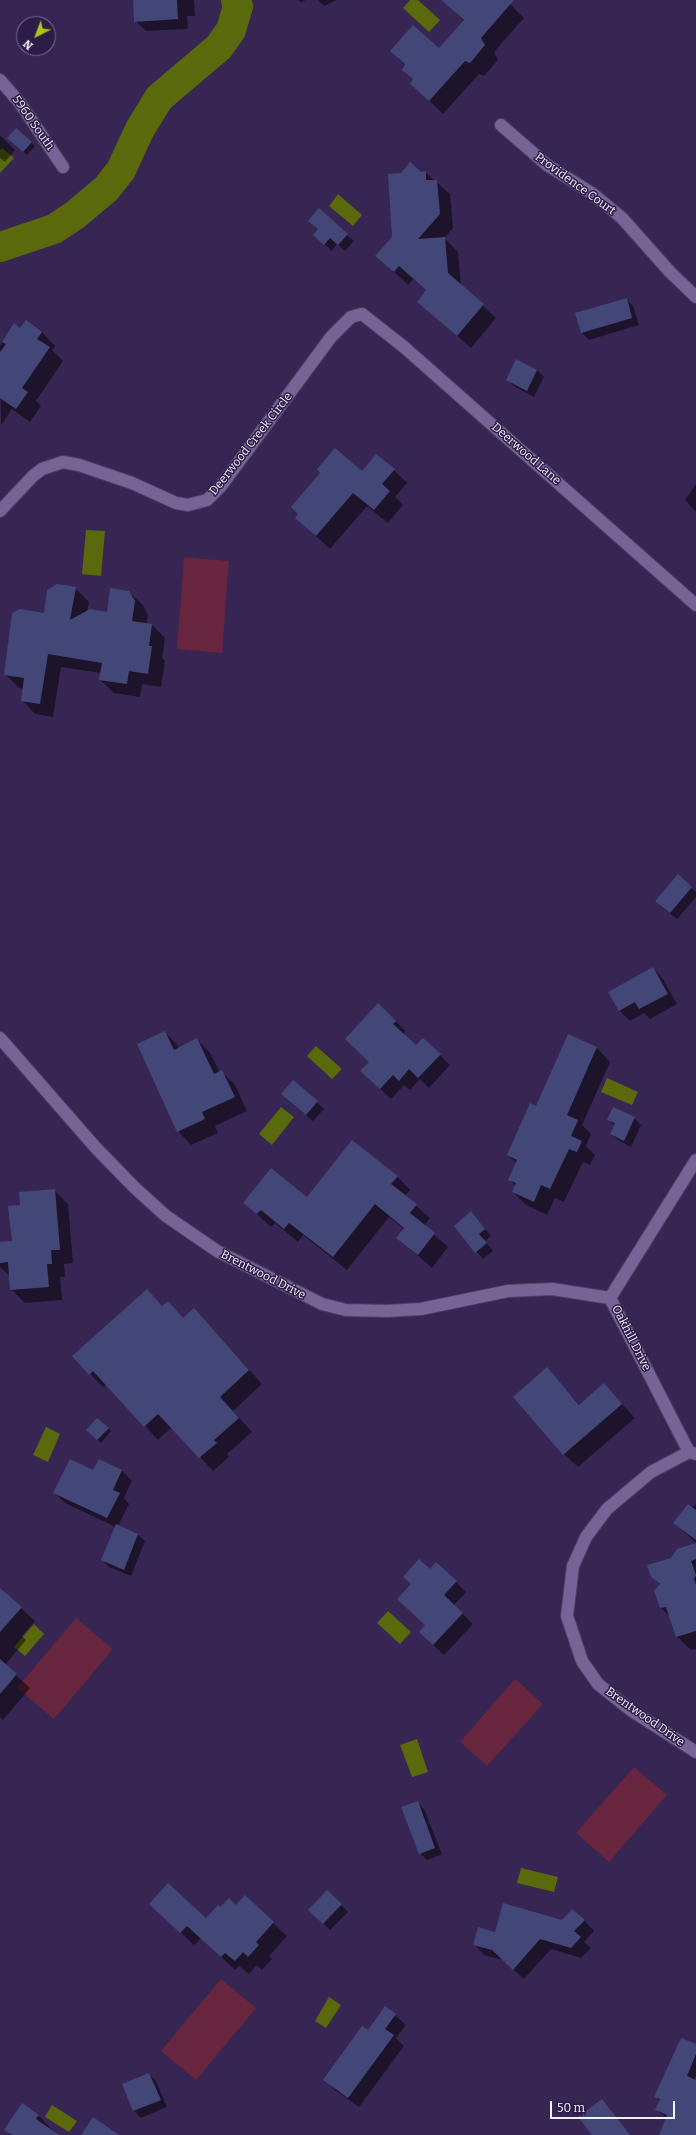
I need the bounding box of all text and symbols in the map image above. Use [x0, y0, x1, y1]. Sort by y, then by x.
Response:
north arrow [16, 16, 56, 56]
text: N [21, 37, 36, 52]
street label: 5960 South [9, 93, 57, 153]
street label: Providence Court [532, 150, 618, 218]
street label: Deerwood Creek Circle [206, 390, 296, 498]
street label: Deerwood Lane [488, 420, 564, 488]
street label: Brentwood Drive [218, 1247, 308, 1303]
street label: Oakhill Drive [608, 1303, 654, 1373]
street label: Brentwood Drive [603, 1684, 687, 1750]
scale bar [552, 2093, 677, 2119]
text: 50 m [557, 2101, 585, 2115]

